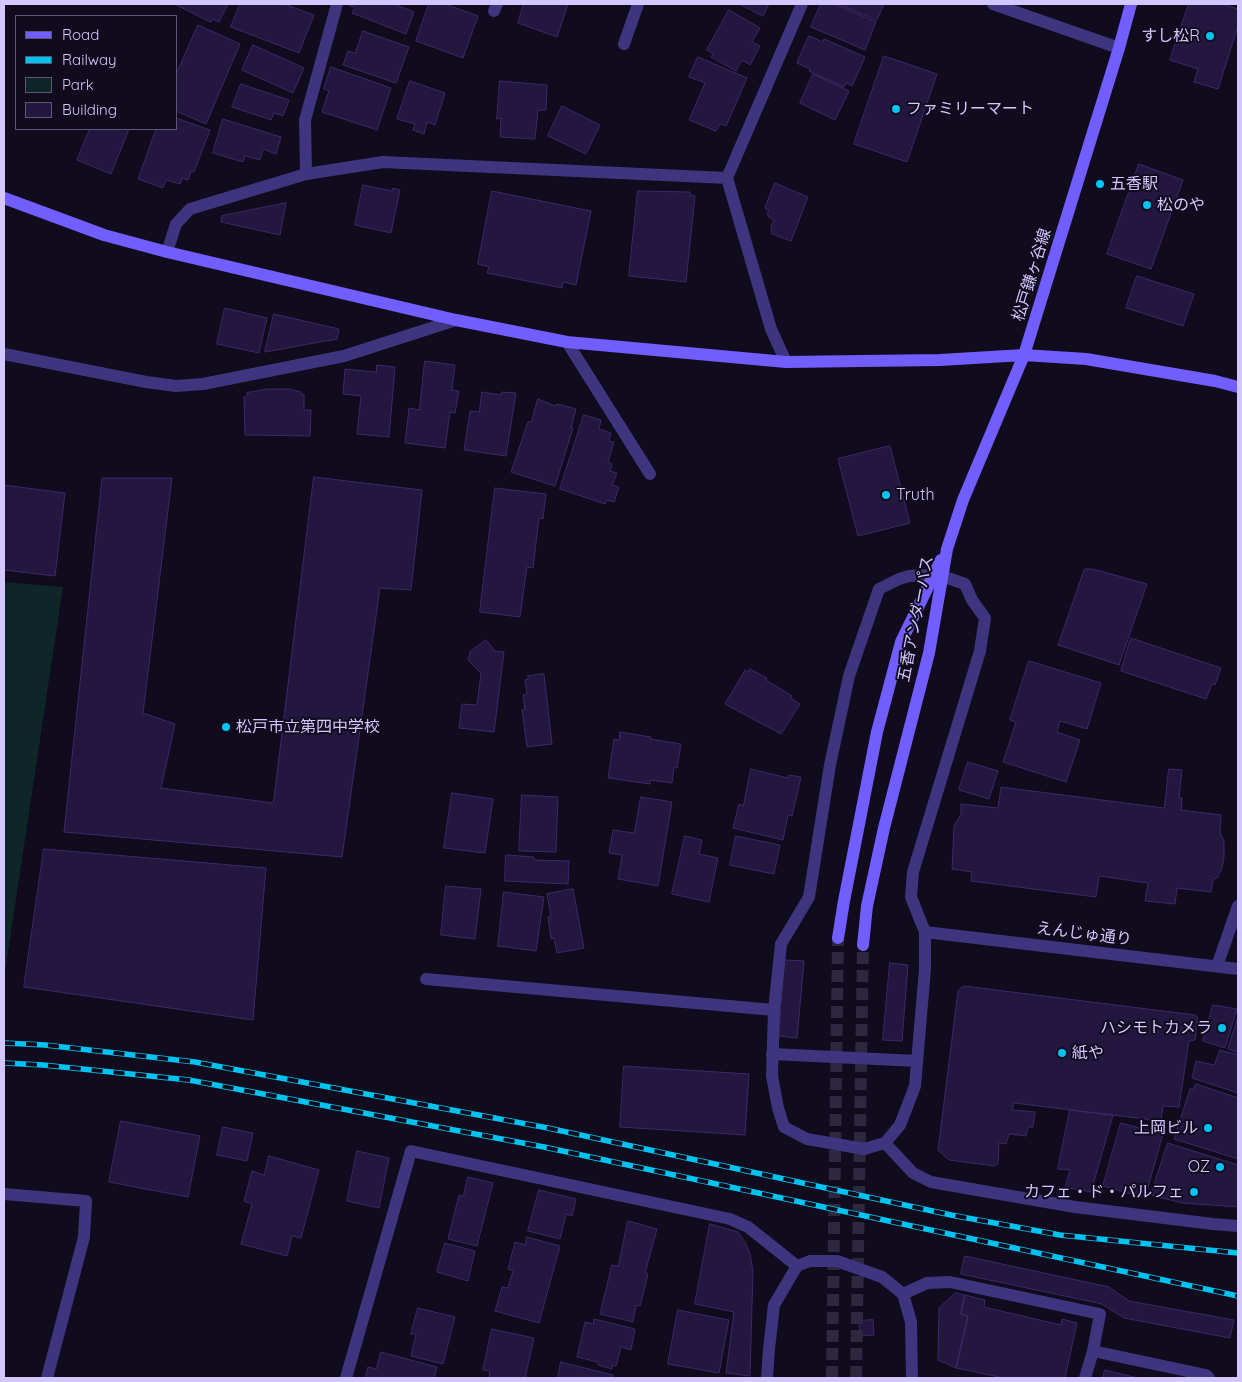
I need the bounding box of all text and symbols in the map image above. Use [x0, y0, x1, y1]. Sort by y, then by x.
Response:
legend [15, 15, 178, 130]
text: Road [62, 25, 99, 44]
place label: すし松R [1141, 26, 1200, 46]
marker: すし松R [1204, 30, 1216, 42]
text: Railway [62, 50, 117, 69]
text: Park [62, 75, 94, 94]
place label: ファミリーマート [906, 99, 1034, 119]
text: Building [62, 100, 117, 119]
marker: ファミリーマート [890, 103, 902, 115]
place label: 五香駅 [1110, 174, 1158, 194]
marker: 五香駅 [1094, 178, 1106, 190]
place label: 松のや [1157, 195, 1205, 215]
marker: 松のや [1141, 199, 1153, 211]
street label: 松戸鎌ヶ谷線 [1009, 226, 1055, 324]
place label: Truth [896, 485, 934, 505]
marker: Truth [880, 489, 892, 501]
street label: 五香アンダーパス [894, 554, 938, 684]
place label: 松戸市立第四中学校 [236, 717, 380, 737]
marker: 松戸市立第四中学校 [220, 721, 232, 733]
street label: えんじゅ通り [1035, 919, 1133, 949]
place label: ハシモトカメラ [1100, 1018, 1212, 1038]
marker: ハシモトカメラ [1216, 1022, 1228, 1034]
place label: 紙や [1072, 1043, 1104, 1063]
marker: 紙や [1056, 1047, 1068, 1059]
place label: 上岡ビル [1134, 1118, 1198, 1138]
marker: 上岡ビル [1202, 1122, 1214, 1134]
place label: OZ [1188, 1157, 1210, 1177]
marker: OZ [1214, 1161, 1226, 1173]
place label: カフェ・ド・パルフェ [1024, 1182, 1184, 1202]
marker: カフェ・ド・パルフェ [1188, 1186, 1200, 1198]

